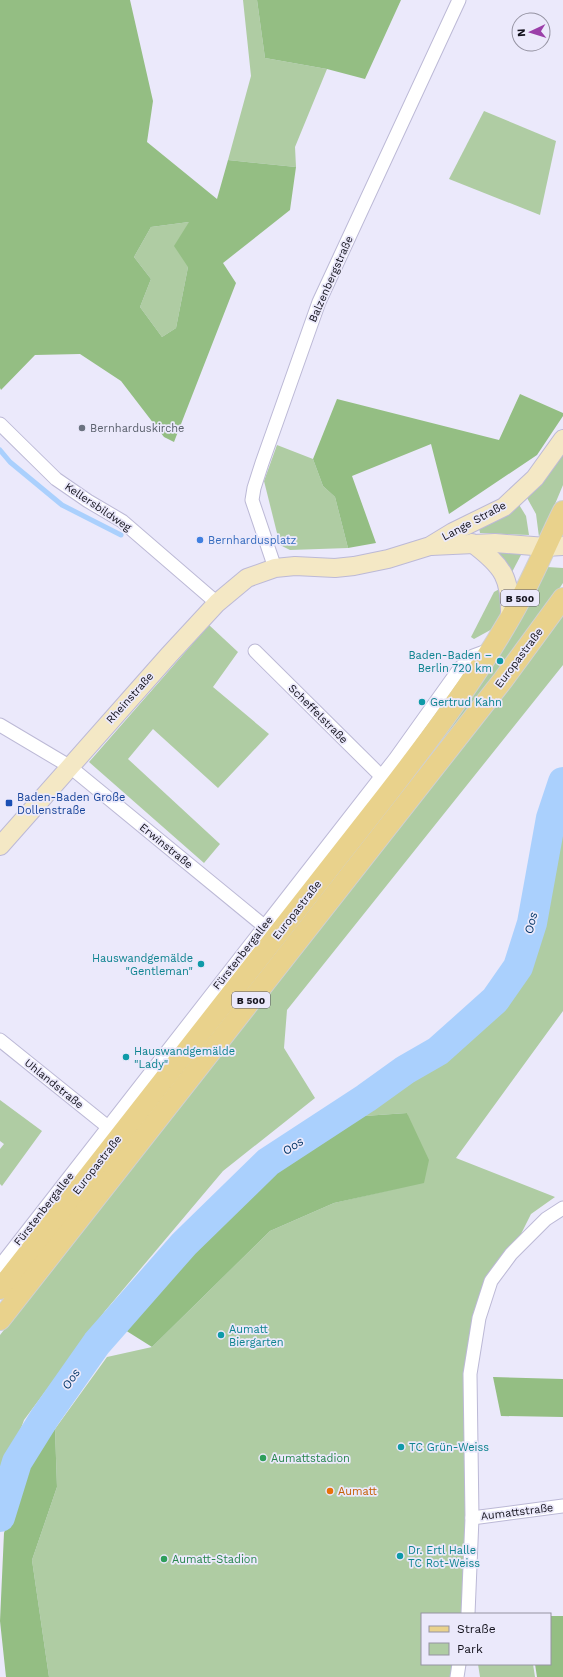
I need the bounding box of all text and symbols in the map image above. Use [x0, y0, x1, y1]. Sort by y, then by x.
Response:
north arrow [511, 12, 551, 52]
text: N [515, 28, 528, 37]
street label: Balzenbergstraße [306, 234, 356, 324]
place label: Bernharduskirche [90, 422, 184, 435]
marker: Bernharduskirche [77, 423, 87, 433]
street label: Kellersbildweg [62, 480, 134, 534]
street label: Lange Straße [440, 499, 508, 543]
place label: Bernhardusplatz [208, 534, 297, 547]
marker: Bernhardusplatz [195, 535, 205, 545]
road number: B 500 [501, 590, 539, 606]
street label: Europastraße [492, 625, 546, 691]
place label: Baden-Baden – Berlin 720 km [408, 649, 492, 675]
marker: Baden-Baden – Berlin 720 km [495, 656, 505, 666]
street label: Rheinstraße [104, 670, 156, 726]
street label: Scheffelstraße [286, 682, 350, 746]
place label: Gertrud Kahn [430, 696, 502, 709]
marker: Gertrud Kahn [417, 697, 427, 707]
place label: Baden-Baden Große Dollenstraße [17, 791, 125, 817]
marker: Baden-Baden Große Dollenstraße [4, 798, 14, 808]
street label: Erwinstraße [137, 821, 195, 871]
street label: Europastraße [270, 878, 324, 942]
water label: Oos [522, 911, 540, 935]
street label: Fürstenbergallee [210, 914, 276, 992]
place label: Hauswandgemälde "Gentleman" [92, 952, 193, 978]
marker: Hauswandgemälde "Gentleman" [196, 959, 206, 969]
road number: B 500 [232, 992, 270, 1008]
place label: Hauswandgemälde "Lady" [134, 1045, 235, 1071]
marker: Hauswandgemälde "Lady" [121, 1052, 131, 1062]
street label: Uhlandstraße [22, 1056, 86, 1112]
street label: Europastraße [70, 1133, 124, 1197]
water label: Oos [280, 1134, 306, 1158]
street label: Fürstenbergallee [11, 1170, 77, 1248]
place label: Aumatt Biergarten [229, 1323, 284, 1349]
marker: Aumatt Biergarten [216, 1330, 226, 1340]
water label: Oos [59, 1366, 83, 1392]
place label: TC Grün-Weiss [409, 1441, 489, 1454]
marker: TC Grün-Weiss [396, 1442, 406, 1452]
place label: Aumattstadion [271, 1452, 350, 1465]
marker: Aumattstadion [258, 1453, 268, 1463]
place label: Aumatt [338, 1485, 377, 1498]
marker: Aumatt [325, 1486, 335, 1496]
street label: Aumattstraße [480, 1501, 554, 1523]
place label: Dr. Ertl Halle TC Rot-Weiss [408, 1544, 480, 1570]
marker: Dr. Ertl Halle TC Rot-Weiss [395, 1551, 405, 1561]
place label: Aumatt-Stadion [172, 1553, 257, 1566]
marker: Aumatt-Stadion [159, 1554, 169, 1564]
legend [421, 1613, 551, 1665]
text: Straße [457, 1622, 496, 1636]
text: Park [457, 1642, 483, 1656]

